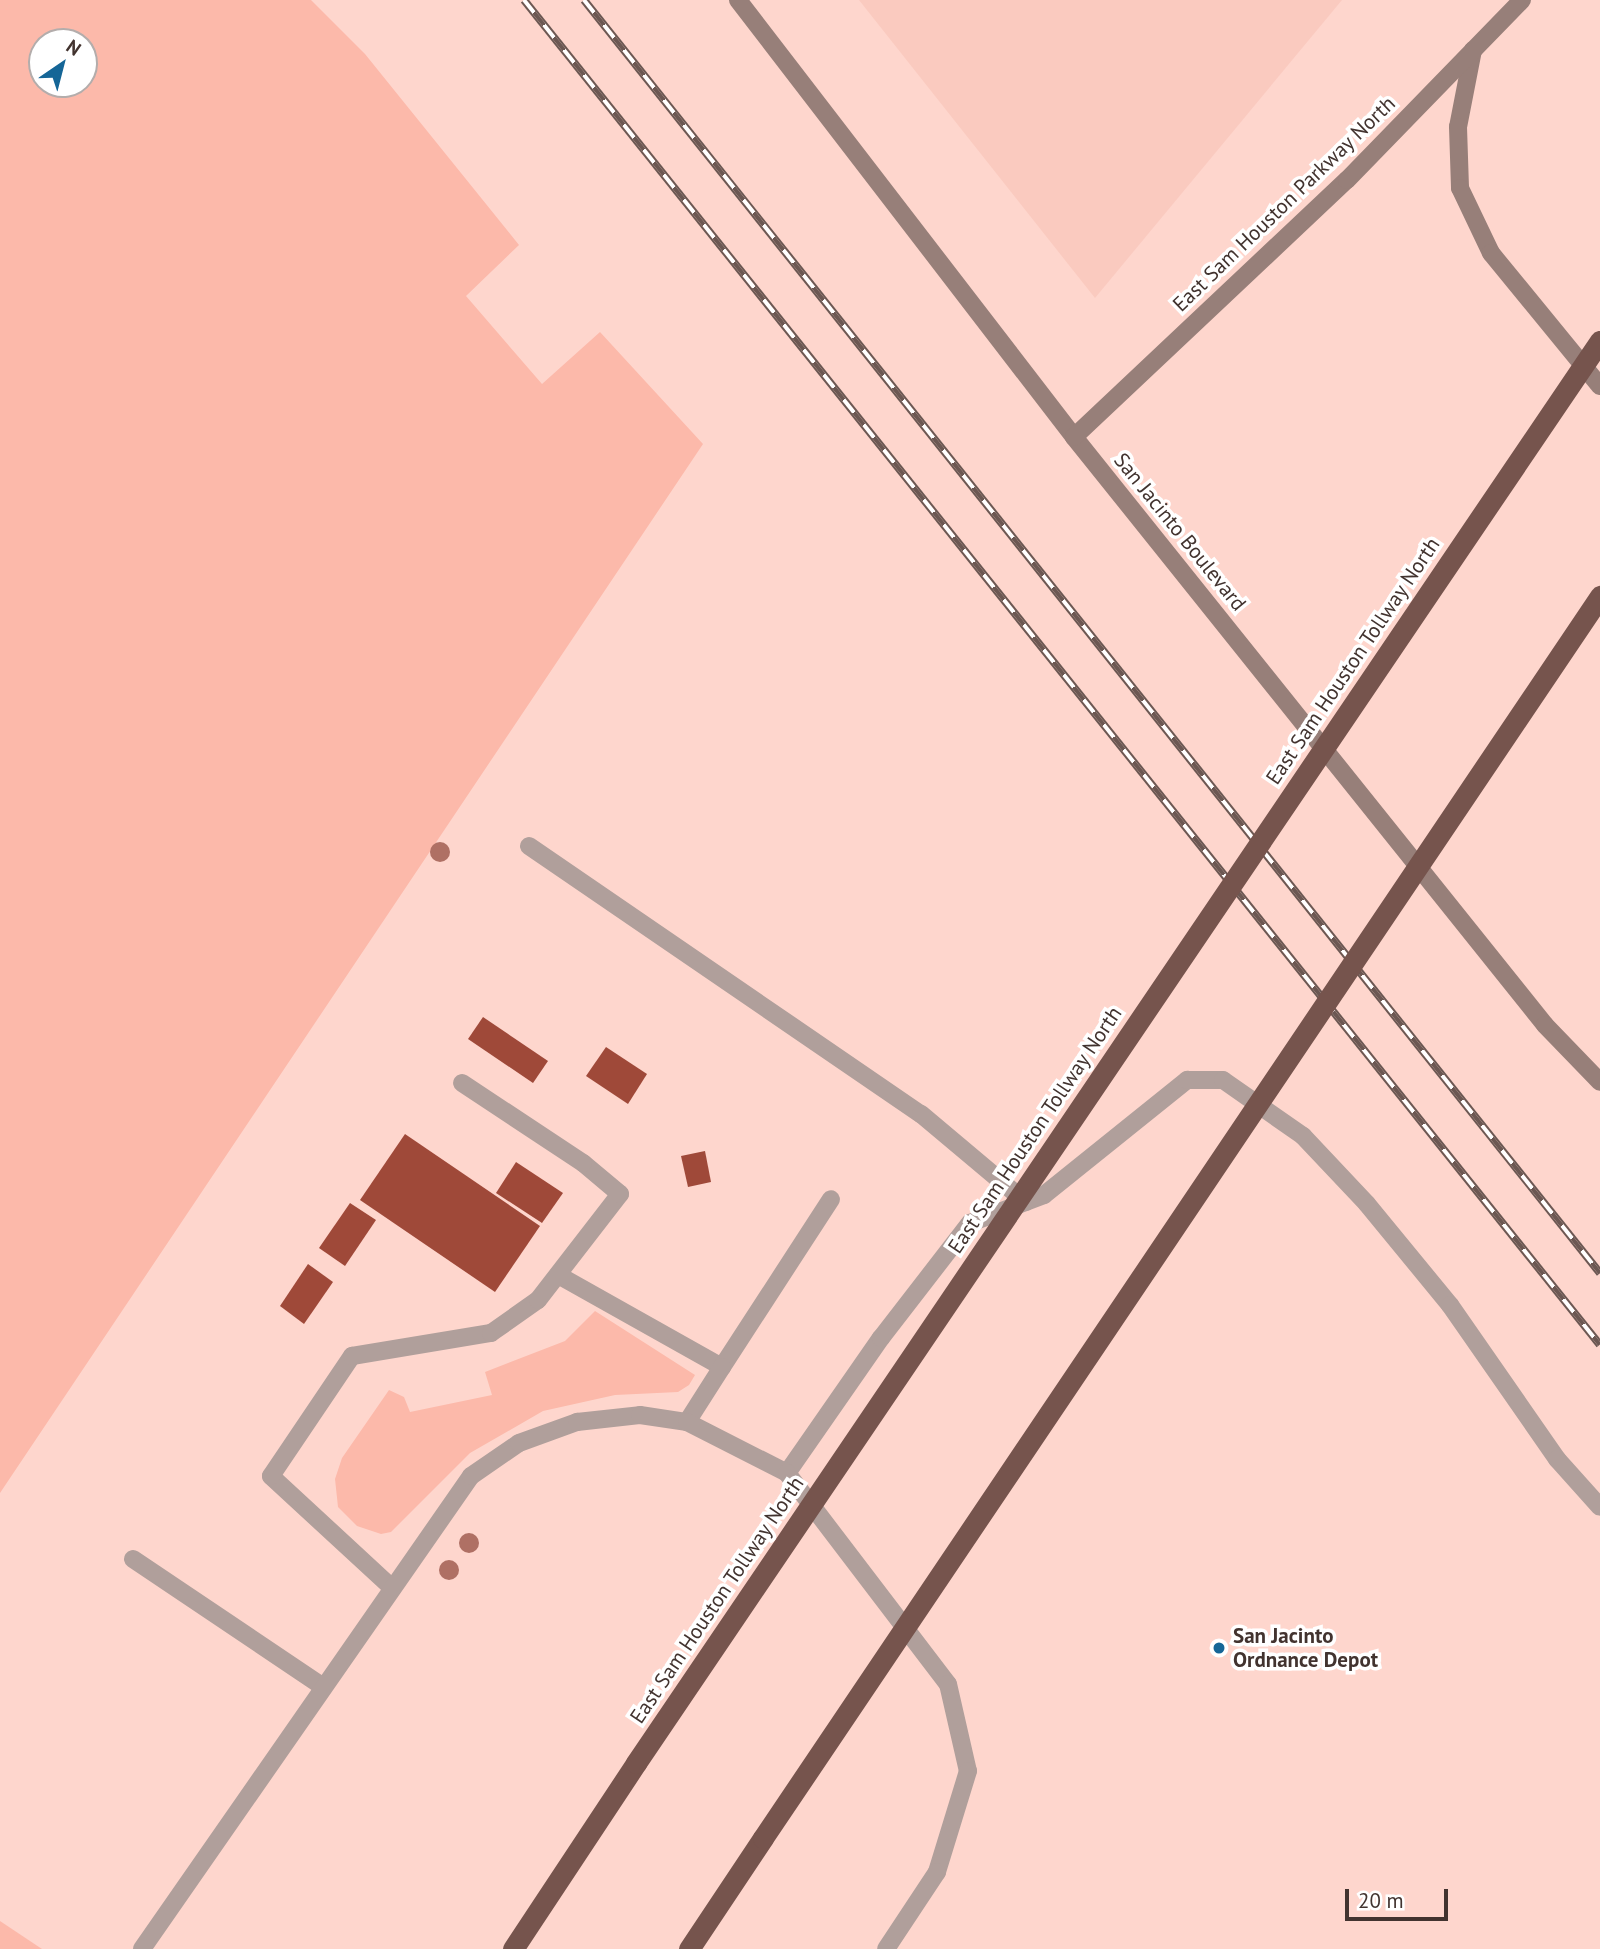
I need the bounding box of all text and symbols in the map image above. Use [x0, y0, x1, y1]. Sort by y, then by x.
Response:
north arrow [28, 28, 98, 98]
text: N [62, 34, 86, 61]
street label: East Sam Houston Parkway North [1167, 91, 1401, 317]
street label: San Jacinto Boulevard [1109, 448, 1251, 616]
street label: East Sam Houston Tollway North [1260, 532, 1446, 790]
street label: East Sam Houston Tollway North [942, 1001, 1128, 1259]
street label: East Sam Houston Tollway North [624, 1471, 810, 1729]
place label: San Jacinto Ordnance Depot [1233, 1623, 1378, 1673]
marker: San Jacinto Ordnance Depot [1211, 1640, 1227, 1656]
scale bar [1348, 1876, 1451, 1920]
text: 20 m [1358, 1887, 1404, 1914]

